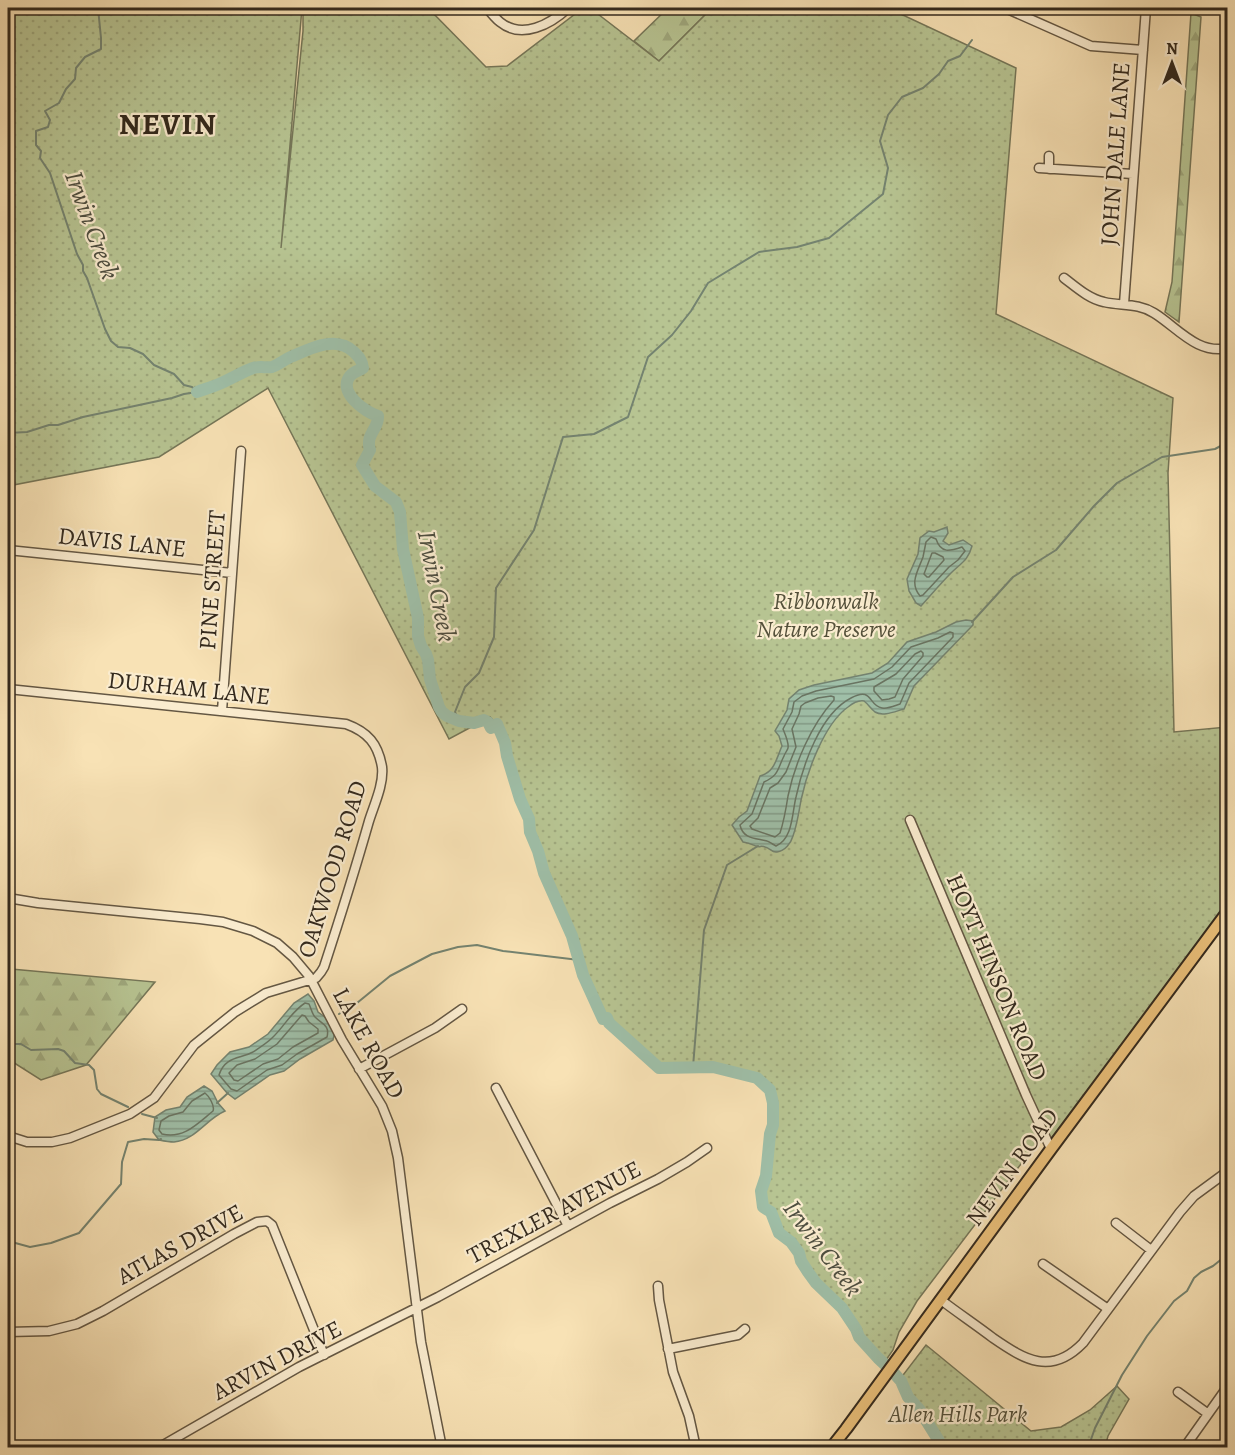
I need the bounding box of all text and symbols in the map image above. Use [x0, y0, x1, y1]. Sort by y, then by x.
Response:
north arrow [1142, 33, 1202, 93]
text: N [1166, 38, 1178, 60]
street label: JOHN DALE LANE [1093, 61, 1137, 247]
district label: NEVIN [119, 104, 217, 144]
water label: Irwin Creek [56, 166, 128, 284]
street label: PINE STREET [191, 509, 233, 651]
street label: DAVIS LANE [56, 519, 188, 565]
water label: Irwin Creek [409, 527, 465, 645]
park label: Ribbonwalk Nature Preserve [756, 585, 896, 645]
street label: DURHAM LANE [106, 664, 272, 712]
street label: OAKWOOD ROAD [290, 777, 374, 961]
street label: HOYT HINSON ROAD [939, 869, 1055, 1085]
street label: LAKE ROAD [325, 982, 413, 1104]
street label: NEVIN ROAD [958, 1102, 1066, 1232]
street label: TREXLER AVENUE [461, 1153, 647, 1271]
water label: Irwin Creek [775, 1192, 871, 1304]
street label: ATLAS DRIVE [110, 1196, 249, 1292]
street label: ARVIN DRIVE [206, 1312, 347, 1408]
park label: Allen Hills Park [887, 1398, 1028, 1430]

